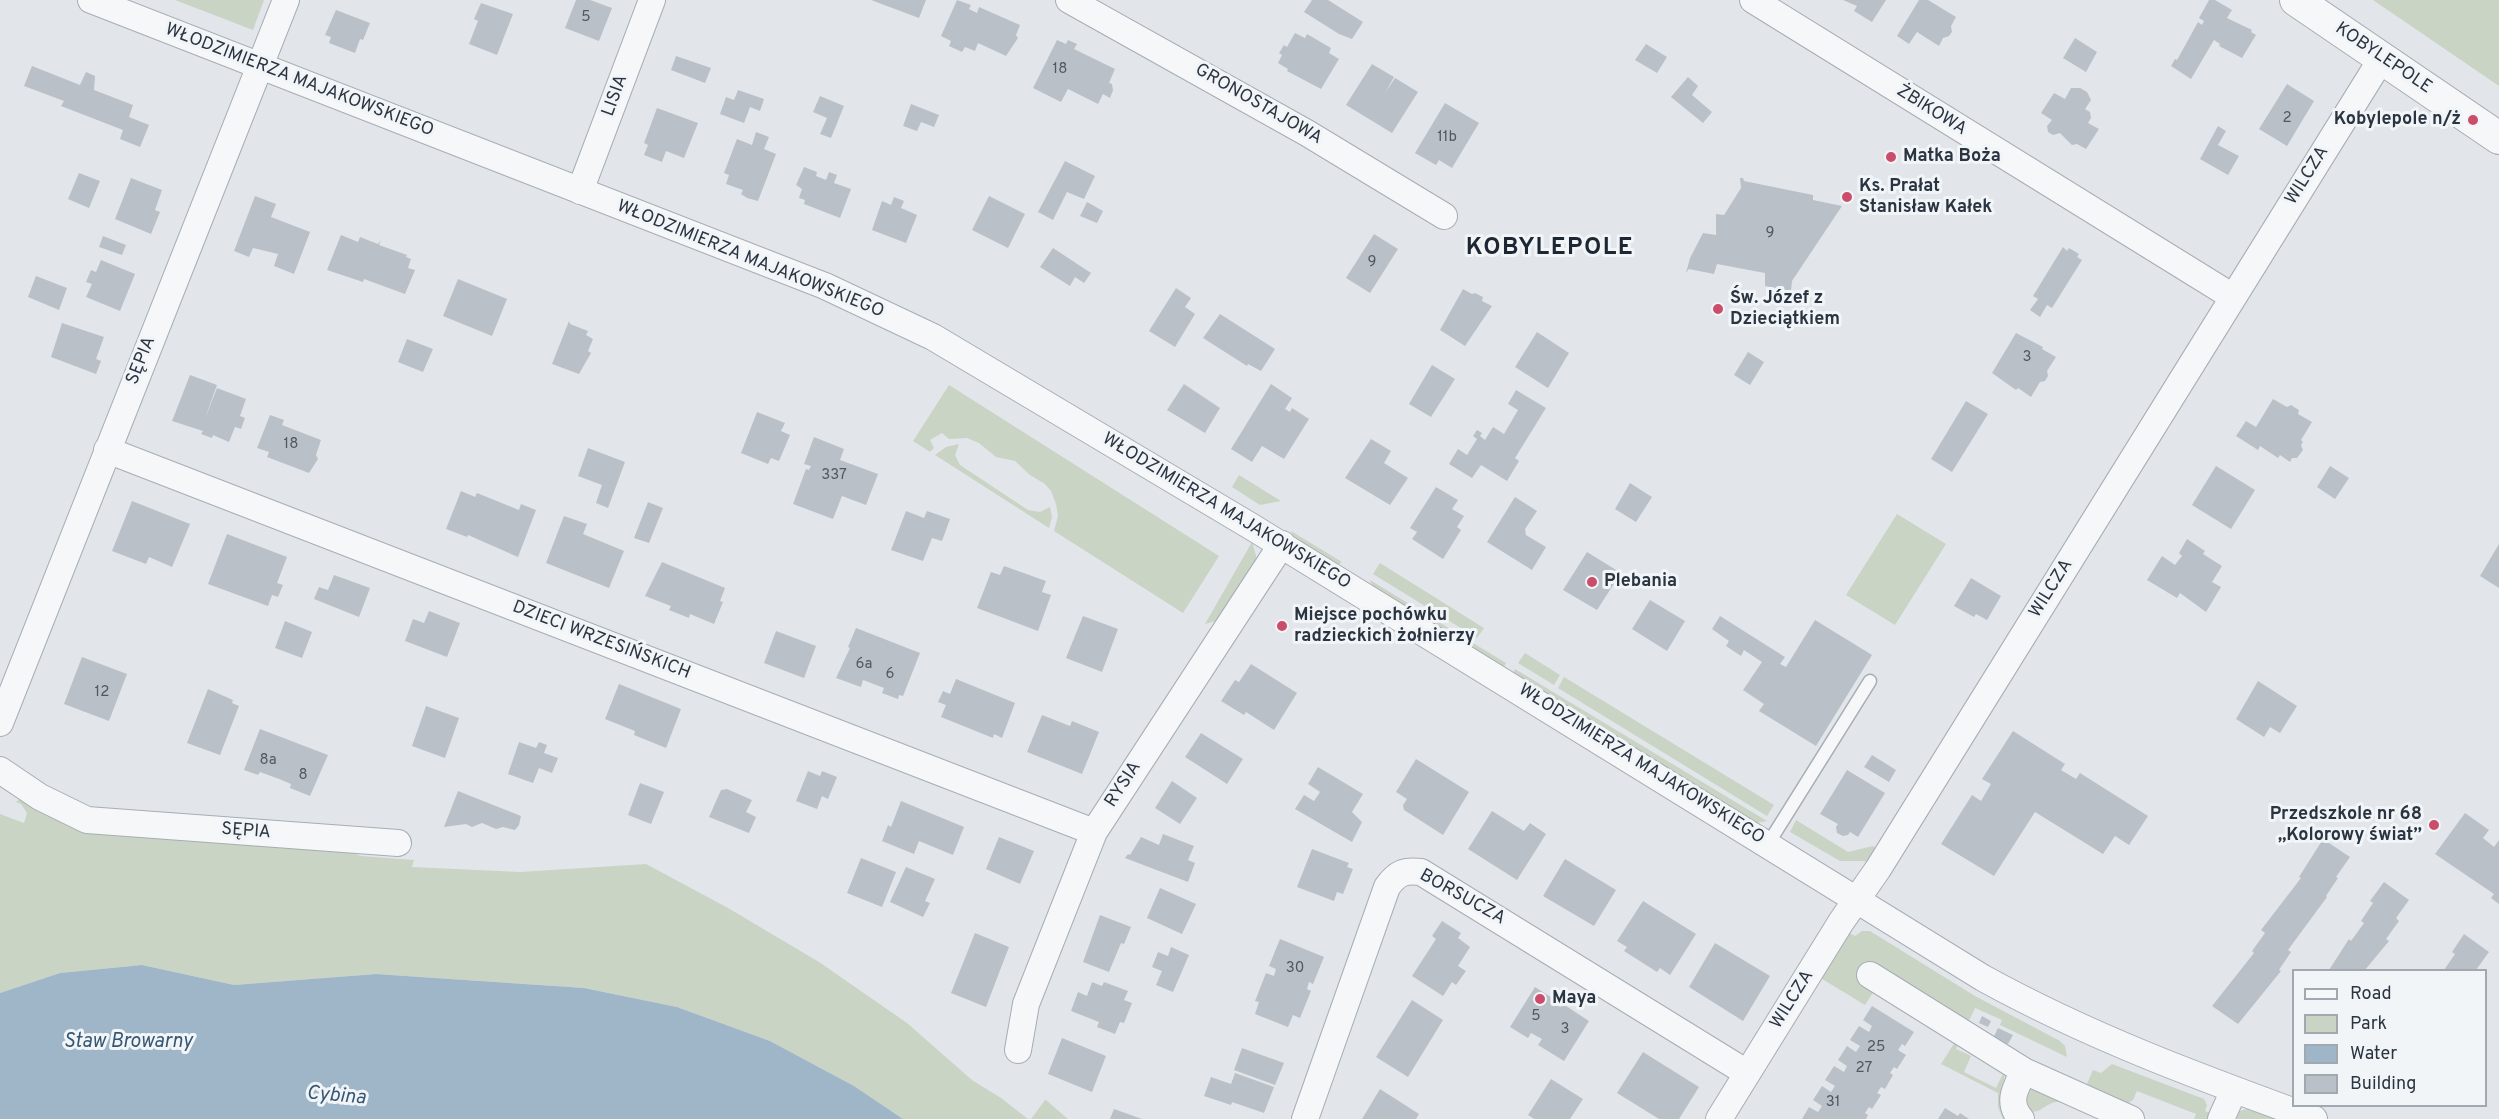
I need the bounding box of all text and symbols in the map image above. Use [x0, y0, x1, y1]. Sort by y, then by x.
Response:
house number: 5 [581, 9, 591, 27]
street label: KOBYLEPOLE [2330, 19, 2436, 99]
street label: WŁODZIMIERZA MAJAKOWSKIEGO [162, 20, 436, 142]
street label: GRONOSTAJOWA [1191, 60, 1325, 150]
house number: 18 [1053, 61, 1067, 79]
street label: LISIA [599, 72, 633, 120]
street label: ŻBIKOWA [1892, 81, 1970, 141]
place label: Kobylepole n/ż [2334, 109, 2461, 131]
house number: 2 [2282, 110, 2292, 128]
marker: Kobylepole n/ż [2466, 113, 2480, 127]
house number: 11b [1437, 129, 1457, 147]
street label: WILCZA [2282, 143, 2334, 209]
place label: Matka Boża [1903, 146, 2001, 168]
marker: Matka Boża [1884, 150, 1898, 164]
place label: Ks. Prałat Stanisław Kałek [1859, 176, 1992, 219]
marker: Ks. Prałat Stanisław Kałek [1840, 190, 1854, 204]
street label: WŁODZIMIERZA MAJAKOWSKIEGO [613, 196, 887, 324]
house number: 9 [1766, 225, 1774, 243]
district label: KOBYLEPOLE [1466, 235, 1634, 263]
house number: 9 [1368, 254, 1376, 272]
place label: Św. Józef z Dzieciątkiem [1730, 288, 1840, 330]
marker: Św. Józef z Dzieciątkiem [1711, 302, 1725, 316]
street label: SĘPIA [123, 334, 161, 388]
house number: 3 [2022, 349, 2032, 367]
street label: WŁODZIMIERZA MAJAKOWSKIEGO [1098, 429, 1354, 595]
house number: 18 [284, 436, 298, 454]
house number: 337 [821, 467, 847, 485]
street label: WILCZA [2026, 556, 2078, 622]
place label: Plebania [1604, 571, 1677, 593]
marker: Plebania [1585, 575, 1599, 589]
street label: DZIECI WRZESIŃSKICH [509, 597, 693, 685]
place label: Miejsce pochówku radzieckich żołnierzy [1294, 605, 1475, 648]
marker: Miejsce pochówku radzieckich żołnierzy [1275, 619, 1289, 633]
house number: 6a [856, 656, 872, 674]
house number: 6 [886, 666, 894, 684]
street label: WŁODZIMIERZA MAJAKOWSKIEGO [1514, 680, 1768, 850]
house number: 12 [95, 684, 109, 702]
house number: 8a [259, 752, 277, 770]
street label: RYSIA [1101, 758, 1147, 812]
house number: 8 [298, 767, 308, 785]
place label: Przedszkole nr 68 „Kolorowy świat” [2270, 804, 2422, 846]
marker: Przedszkole nr 68 „Kolorowy świat” [2427, 818, 2441, 832]
street label: SĘPIA [220, 819, 272, 845]
street label: BORSUCZA [1415, 866, 1509, 930]
house number: 30 [1286, 960, 1304, 978]
street label: WILCZA [1767, 967, 1819, 1033]
legend [2292, 969, 2487, 1107]
text: Road [2350, 983, 2392, 1006]
place label: Maya [1552, 988, 1596, 1010]
marker: Maya [1533, 992, 1547, 1006]
house number: 5 [1531, 1008, 1541, 1026]
text: Park [2350, 1013, 2387, 1036]
house number: 3 [1560, 1021, 1570, 1039]
water label: Staw Browarny [64, 1031, 192, 1055]
house number: 25 [1867, 1039, 1885, 1057]
text: Water [2350, 1043, 2397, 1066]
house number: 27 [1856, 1060, 1872, 1078]
text: Building [2350, 1073, 2416, 1096]
water label: Cybina [305, 1082, 367, 1112]
house number: 31 [1826, 1094, 1840, 1112]

